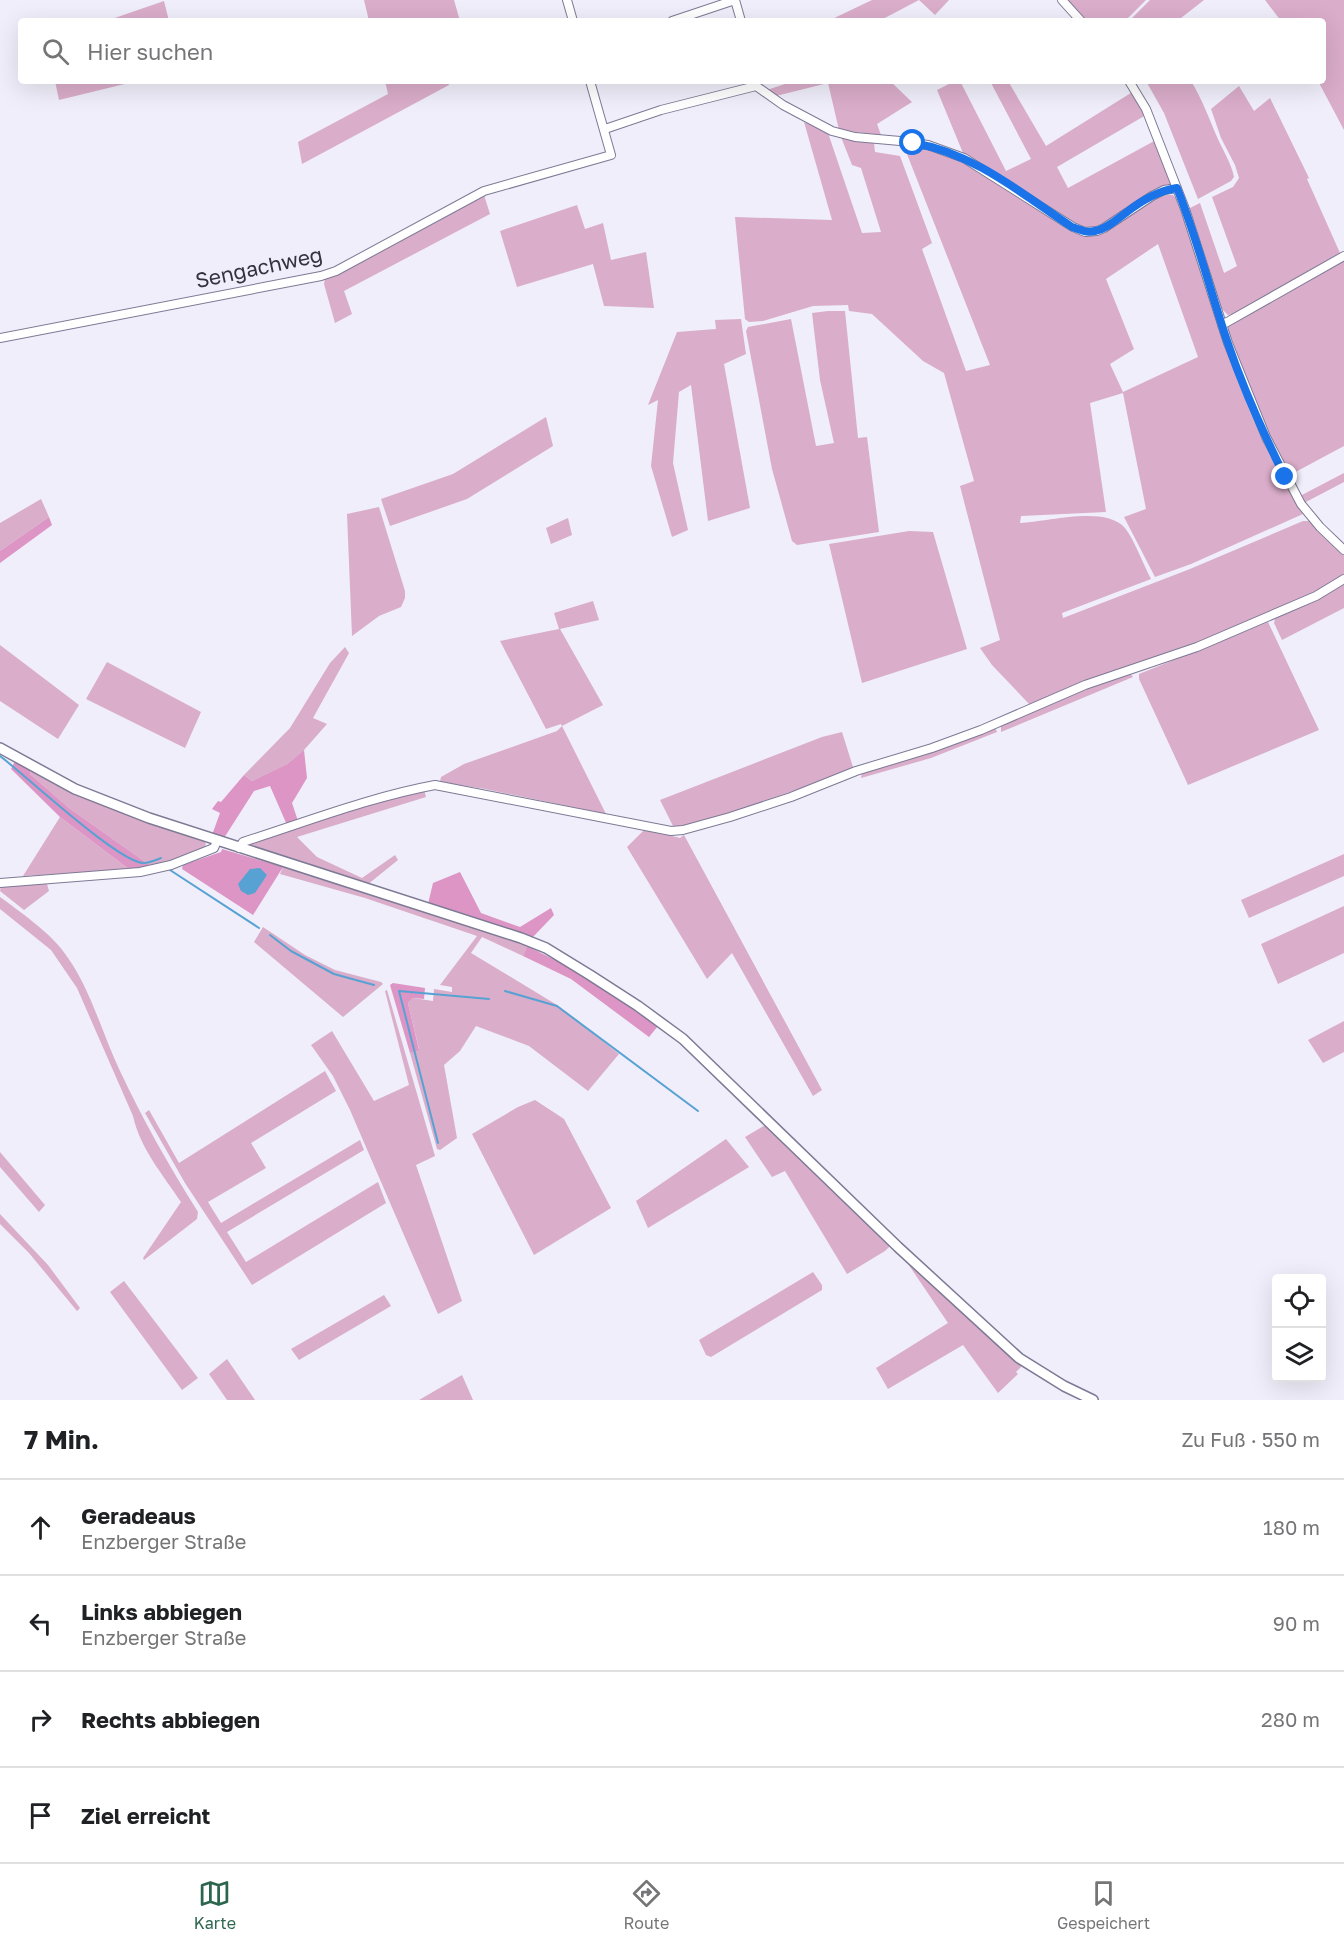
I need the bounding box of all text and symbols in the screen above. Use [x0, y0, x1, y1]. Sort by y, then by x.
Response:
search box [18, 18, 1326, 84]
icon: search [39, 35, 72, 68]
text: Hier suchen [87, 38, 213, 65]
route start [899, 129, 925, 155]
street label: Sengachweg [193, 241, 325, 293]
route end [1271, 463, 1297, 489]
map controls [1272, 1274, 1326, 1382]
button: locate [1272, 1274, 1326, 1328]
button: layers [1272, 1328, 1326, 1382]
text: 7 Min. [24, 1424, 99, 1455]
text: Zu Fuß · 550 m [1181, 1427, 1320, 1451]
text: Geradeaus [81, 1502, 196, 1529]
icon: ahead [24, 1511, 57, 1544]
text: 180 m [1263, 1515, 1320, 1539]
text: Enzberger Straße [81, 1529, 246, 1553]
text: Links abbiegen [81, 1598, 242, 1625]
icon: left [24, 1607, 57, 1640]
text: 90 m [1273, 1611, 1320, 1635]
text: Enzberger Straße [81, 1625, 246, 1649]
icon: right [24, 1703, 57, 1736]
text: Rechts abbiegen [81, 1706, 260, 1733]
text: 280 m [1261, 1707, 1320, 1731]
icon: arrive [24, 1799, 57, 1832]
text: Ziel erreicht [81, 1802, 210, 1829]
tab: Karte [194, 1877, 236, 1933]
tab: Route [624, 1877, 669, 1933]
tab: Gespeichert [1057, 1877, 1150, 1933]

